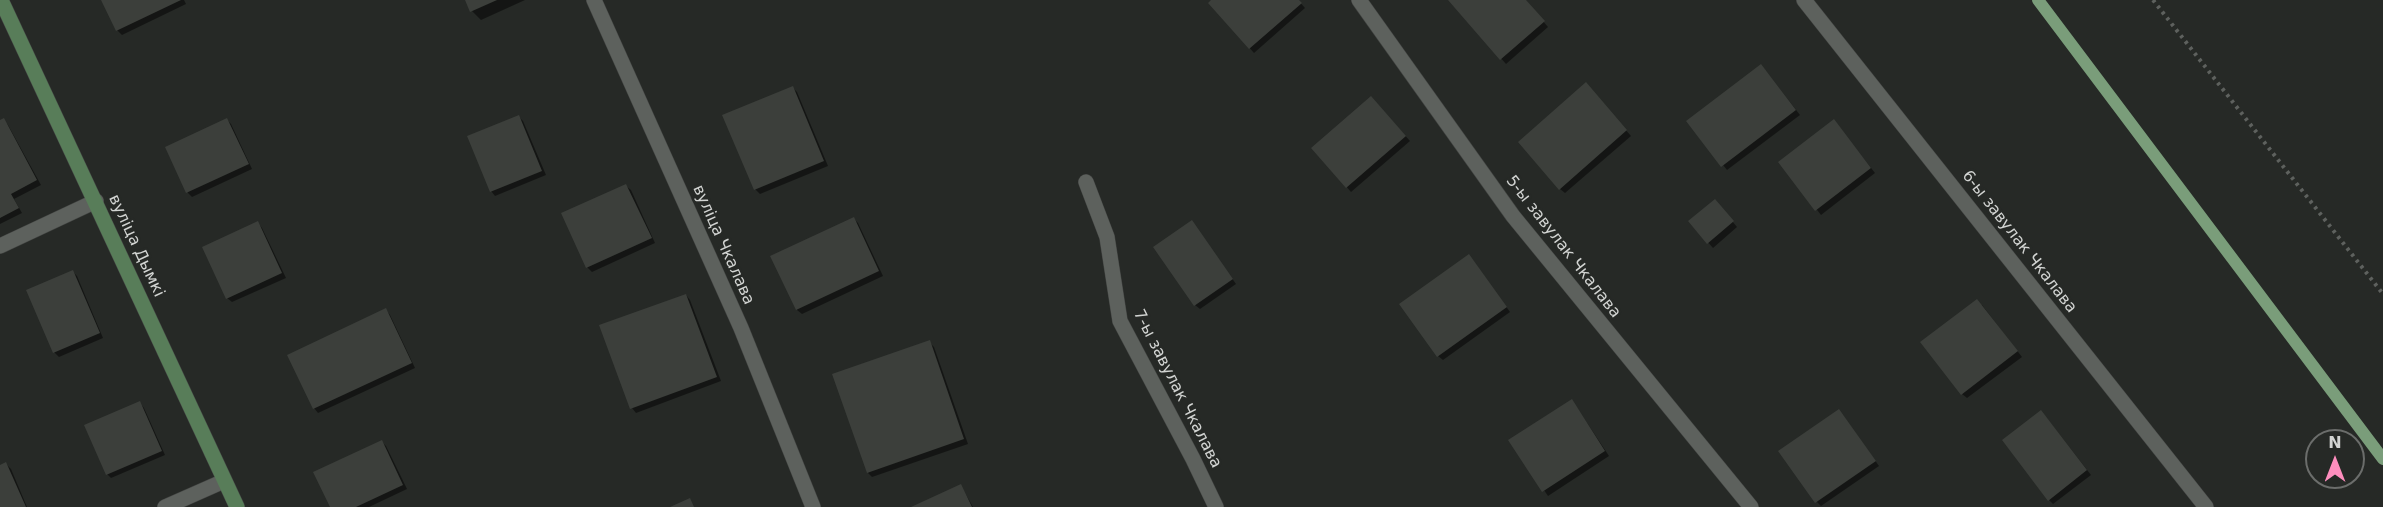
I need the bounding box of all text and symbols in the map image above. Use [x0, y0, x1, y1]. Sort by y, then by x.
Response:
street label: 6-ы завулак Чкалава [1957, 167, 2081, 317]
street label: 5-ы завулак Чкалава [1501, 172, 1625, 322]
street label: вуліца Чкалава [688, 182, 758, 308]
street label: вуліца Дымкі [104, 192, 168, 300]
street label: 7-ы завулак Чкалава [1129, 307, 1225, 471]
north arrow [2305, 429, 2365, 489]
text: N [2328, 433, 2342, 452]

